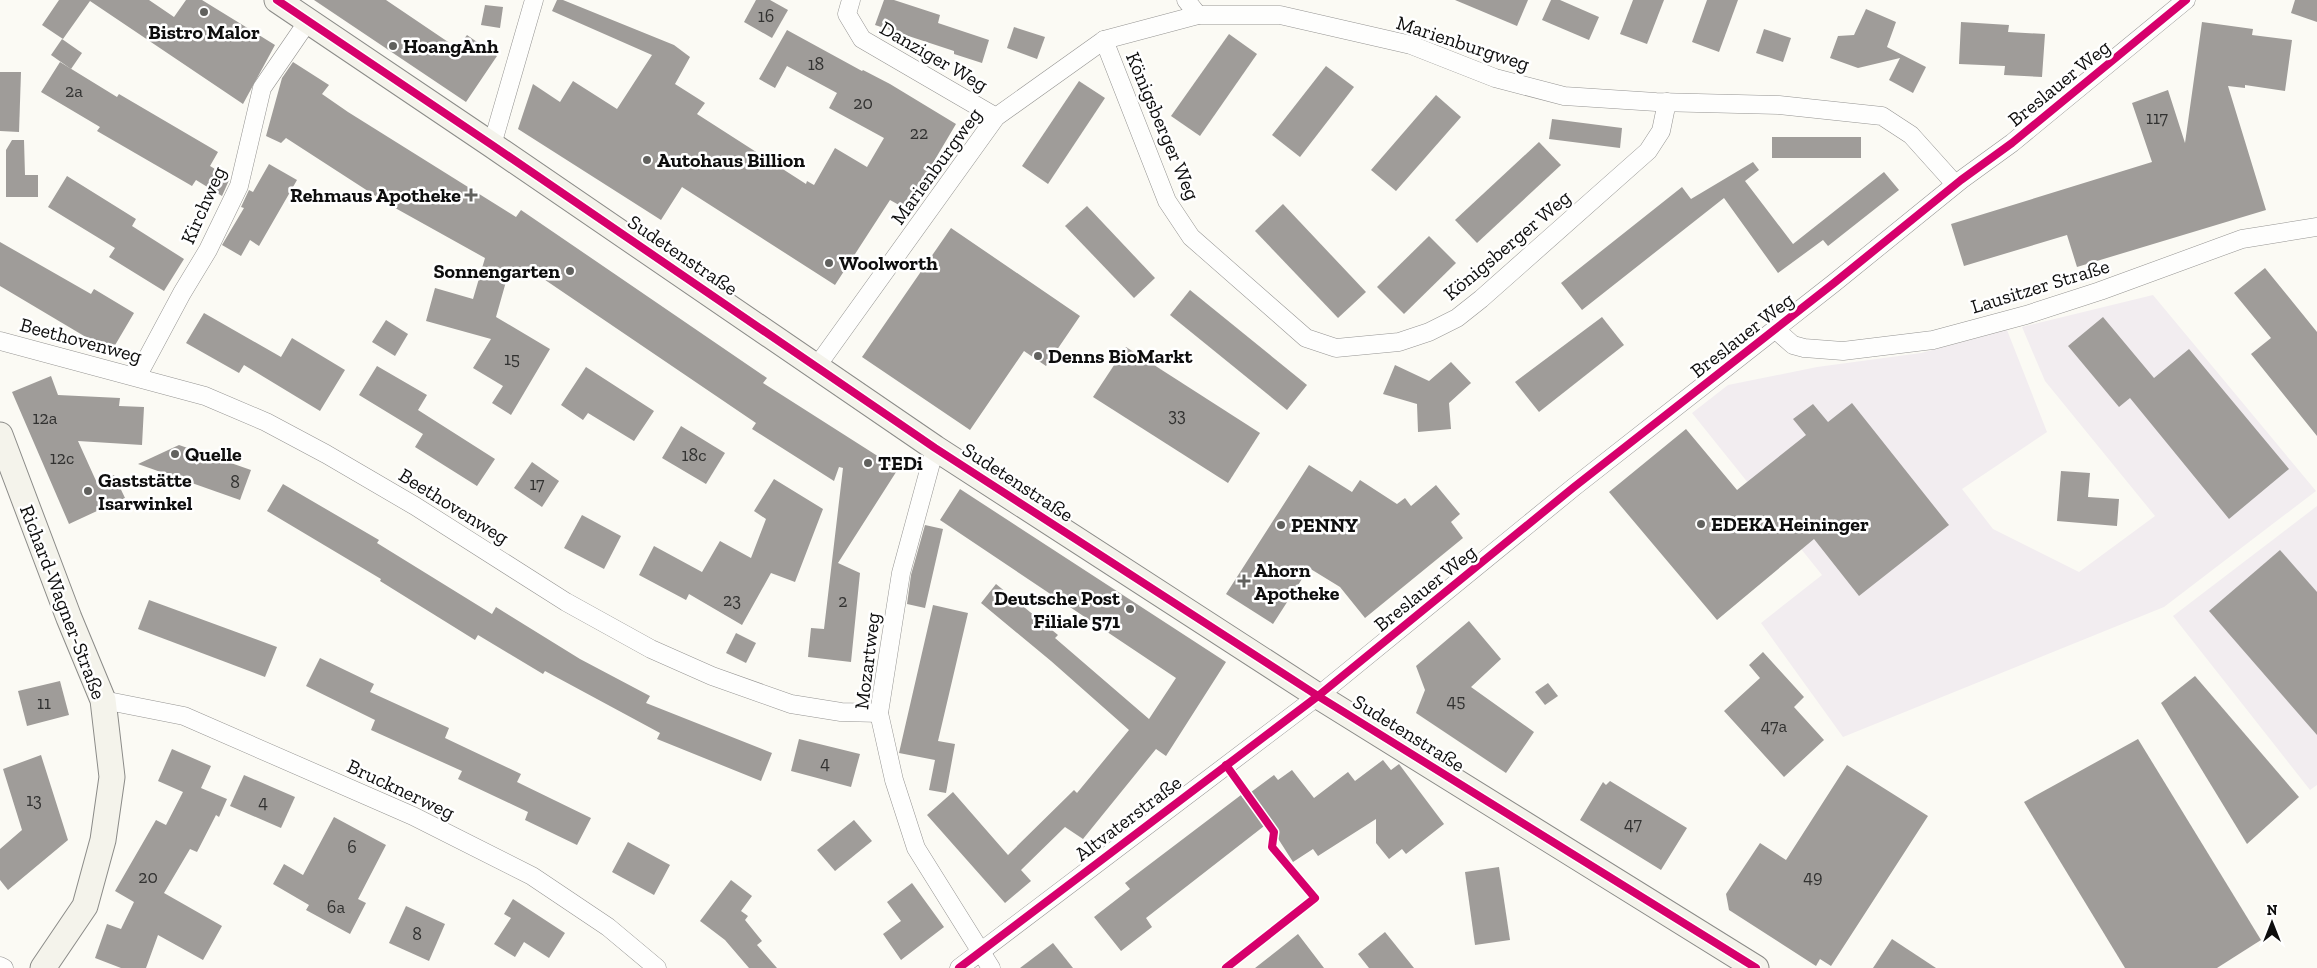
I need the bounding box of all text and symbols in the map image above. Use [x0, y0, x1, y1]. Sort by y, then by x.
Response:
house number: 16 [758, 5, 774, 27]
marker: Bistro Malor [198, 6, 210, 18]
street label: Marienburgweg [1393, 10, 1533, 76]
street label: Danziger Weg [876, 15, 992, 97]
place label: Bistro Malor [148, 20, 260, 44]
place label: HoangAnh [403, 34, 499, 58]
street label: Breslauer Weg [2003, 35, 2115, 131]
marker: HoangAnh [387, 40, 399, 52]
street label: Königsberger Weg [1121, 48, 1205, 204]
house number: 18 [808, 53, 824, 75]
house number: 2a [65, 80, 83, 102]
house number: 20 [853, 92, 873, 114]
street label: Marienburgweg [886, 103, 986, 229]
house number: 117 [2146, 107, 2169, 129]
house number: 22 [910, 122, 928, 144]
place label: Autohaus Billion [657, 148, 805, 172]
marker: Autohaus Billion [641, 154, 653, 166]
street label: Kirchweg [175, 162, 231, 248]
place label: Rehmaus Apotheke [290, 183, 461, 207]
street label: Königsberger Weg [1439, 185, 1575, 305]
marker: Rehmaus Apotheke [465, 189, 477, 201]
street label: Sudetenstraße [624, 209, 742, 301]
place label: Woolworth [839, 251, 938, 275]
street label: Lausitzer Straße [1968, 254, 2112, 318]
marker: Woolworth [823, 257, 835, 269]
place label: Sonnengarten [433, 259, 560, 283]
marker: Sonnengarten [564, 265, 576, 277]
street label: Breslauer Weg [1686, 287, 1798, 383]
street label: Beethovenweg [17, 312, 145, 368]
place label: Denns BioMarkt [1048, 344, 1193, 368]
house number: 15 [504, 348, 520, 370]
marker: Denns BioMarkt [1032, 350, 1044, 362]
house number: 33 [1168, 404, 1186, 426]
house number: 12a [33, 407, 58, 429]
street label: Sudetenstraße [958, 437, 1078, 527]
place label: Quelle [185, 442, 242, 466]
house number: 18c [682, 444, 706, 466]
house number: 12c [50, 447, 74, 469]
marker: Quelle [169, 448, 181, 460]
place label: TEDi [878, 451, 923, 475]
marker: TEDi [862, 457, 874, 469]
street label: Beethovenweg [395, 463, 513, 549]
place label: Gaststätte Isarwinkel [98, 468, 193, 515]
house number: 8 [230, 471, 240, 493]
house number: 17 [529, 473, 545, 495]
marker: Gaststätte Isarwinkel [82, 485, 94, 497]
street label: Richard-Wagner-Straße [15, 501, 111, 703]
place label: EDEKA Heininger [1711, 512, 1869, 536]
place label: PENNY [1291, 513, 1358, 537]
marker: EDEKA Heininger [1695, 518, 1707, 530]
marker: PENNY [1275, 519, 1287, 531]
street label: Breslauer Weg [1369, 540, 1481, 636]
place label: Ahorn Apotheke [1254, 558, 1340, 605]
marker: Ahorn Apotheke [1238, 575, 1250, 587]
place label: Deutsche Post Filiale 571 [994, 586, 1121, 633]
house number: 23 [723, 589, 741, 611]
house number: 2 [838, 590, 848, 612]
marker: Deutsche Post Filiale 571 [1124, 603, 1136, 615]
street label: Mozartweg [849, 611, 885, 711]
street label: Sudetenstraße [1349, 689, 1469, 777]
house number: 45 [1447, 690, 1465, 712]
house number: 11 [37, 692, 51, 714]
house number: 47a [1761, 715, 1788, 737]
house number: 4 [820, 752, 830, 774]
street label: Brucknerweg [343, 754, 459, 824]
street label: Altvaterstraße [1070, 770, 1186, 866]
house number: 13 [26, 789, 42, 811]
house number: 4 [258, 791, 268, 813]
house number: 47 [1624, 813, 1642, 835]
house number: 6 [347, 836, 357, 858]
house number: 20 [138, 866, 158, 888]
house number: 49 [1803, 866, 1823, 888]
house number: 6a [327, 896, 345, 918]
north arrow [2247, 898, 2297, 948]
text: N [2267, 902, 2278, 919]
house number: 8 [412, 923, 422, 945]

